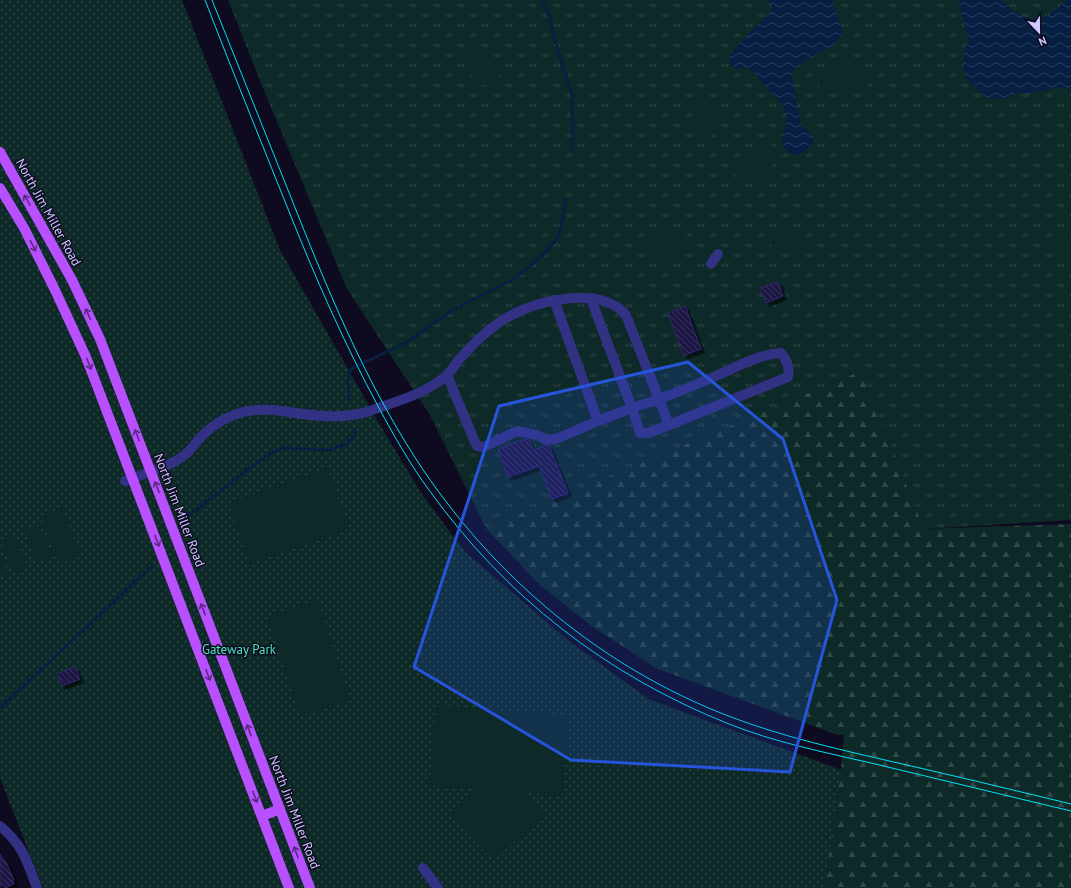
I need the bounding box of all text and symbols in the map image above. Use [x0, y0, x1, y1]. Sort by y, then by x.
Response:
north arrow [1019, 12, 1059, 52]
text: N [1037, 33, 1049, 49]
street label: North Jim Miller Road [12, 156, 85, 269]
one-way arrow [23, 194, 31, 206]
one-way arrow [30, 240, 37, 252]
one-way arrow [84, 308, 92, 320]
one-way arrow [85, 357, 93, 369]
one-way arrow [133, 429, 141, 441]
street label: North Jim Miller Road [150, 451, 209, 569]
one-way arrow [153, 482, 161, 494]
one-way arrow [153, 534, 161, 546]
one-way arrow [199, 603, 207, 615]
park label: Gateway Park [202, 641, 277, 658]
one-way arrow [205, 669, 213, 681]
one-way arrow [245, 725, 253, 737]
street label: North Jim Miller Road [265, 753, 324, 871]
one-way arrow [251, 790, 259, 802]
one-way arrow [292, 846, 300, 858]

